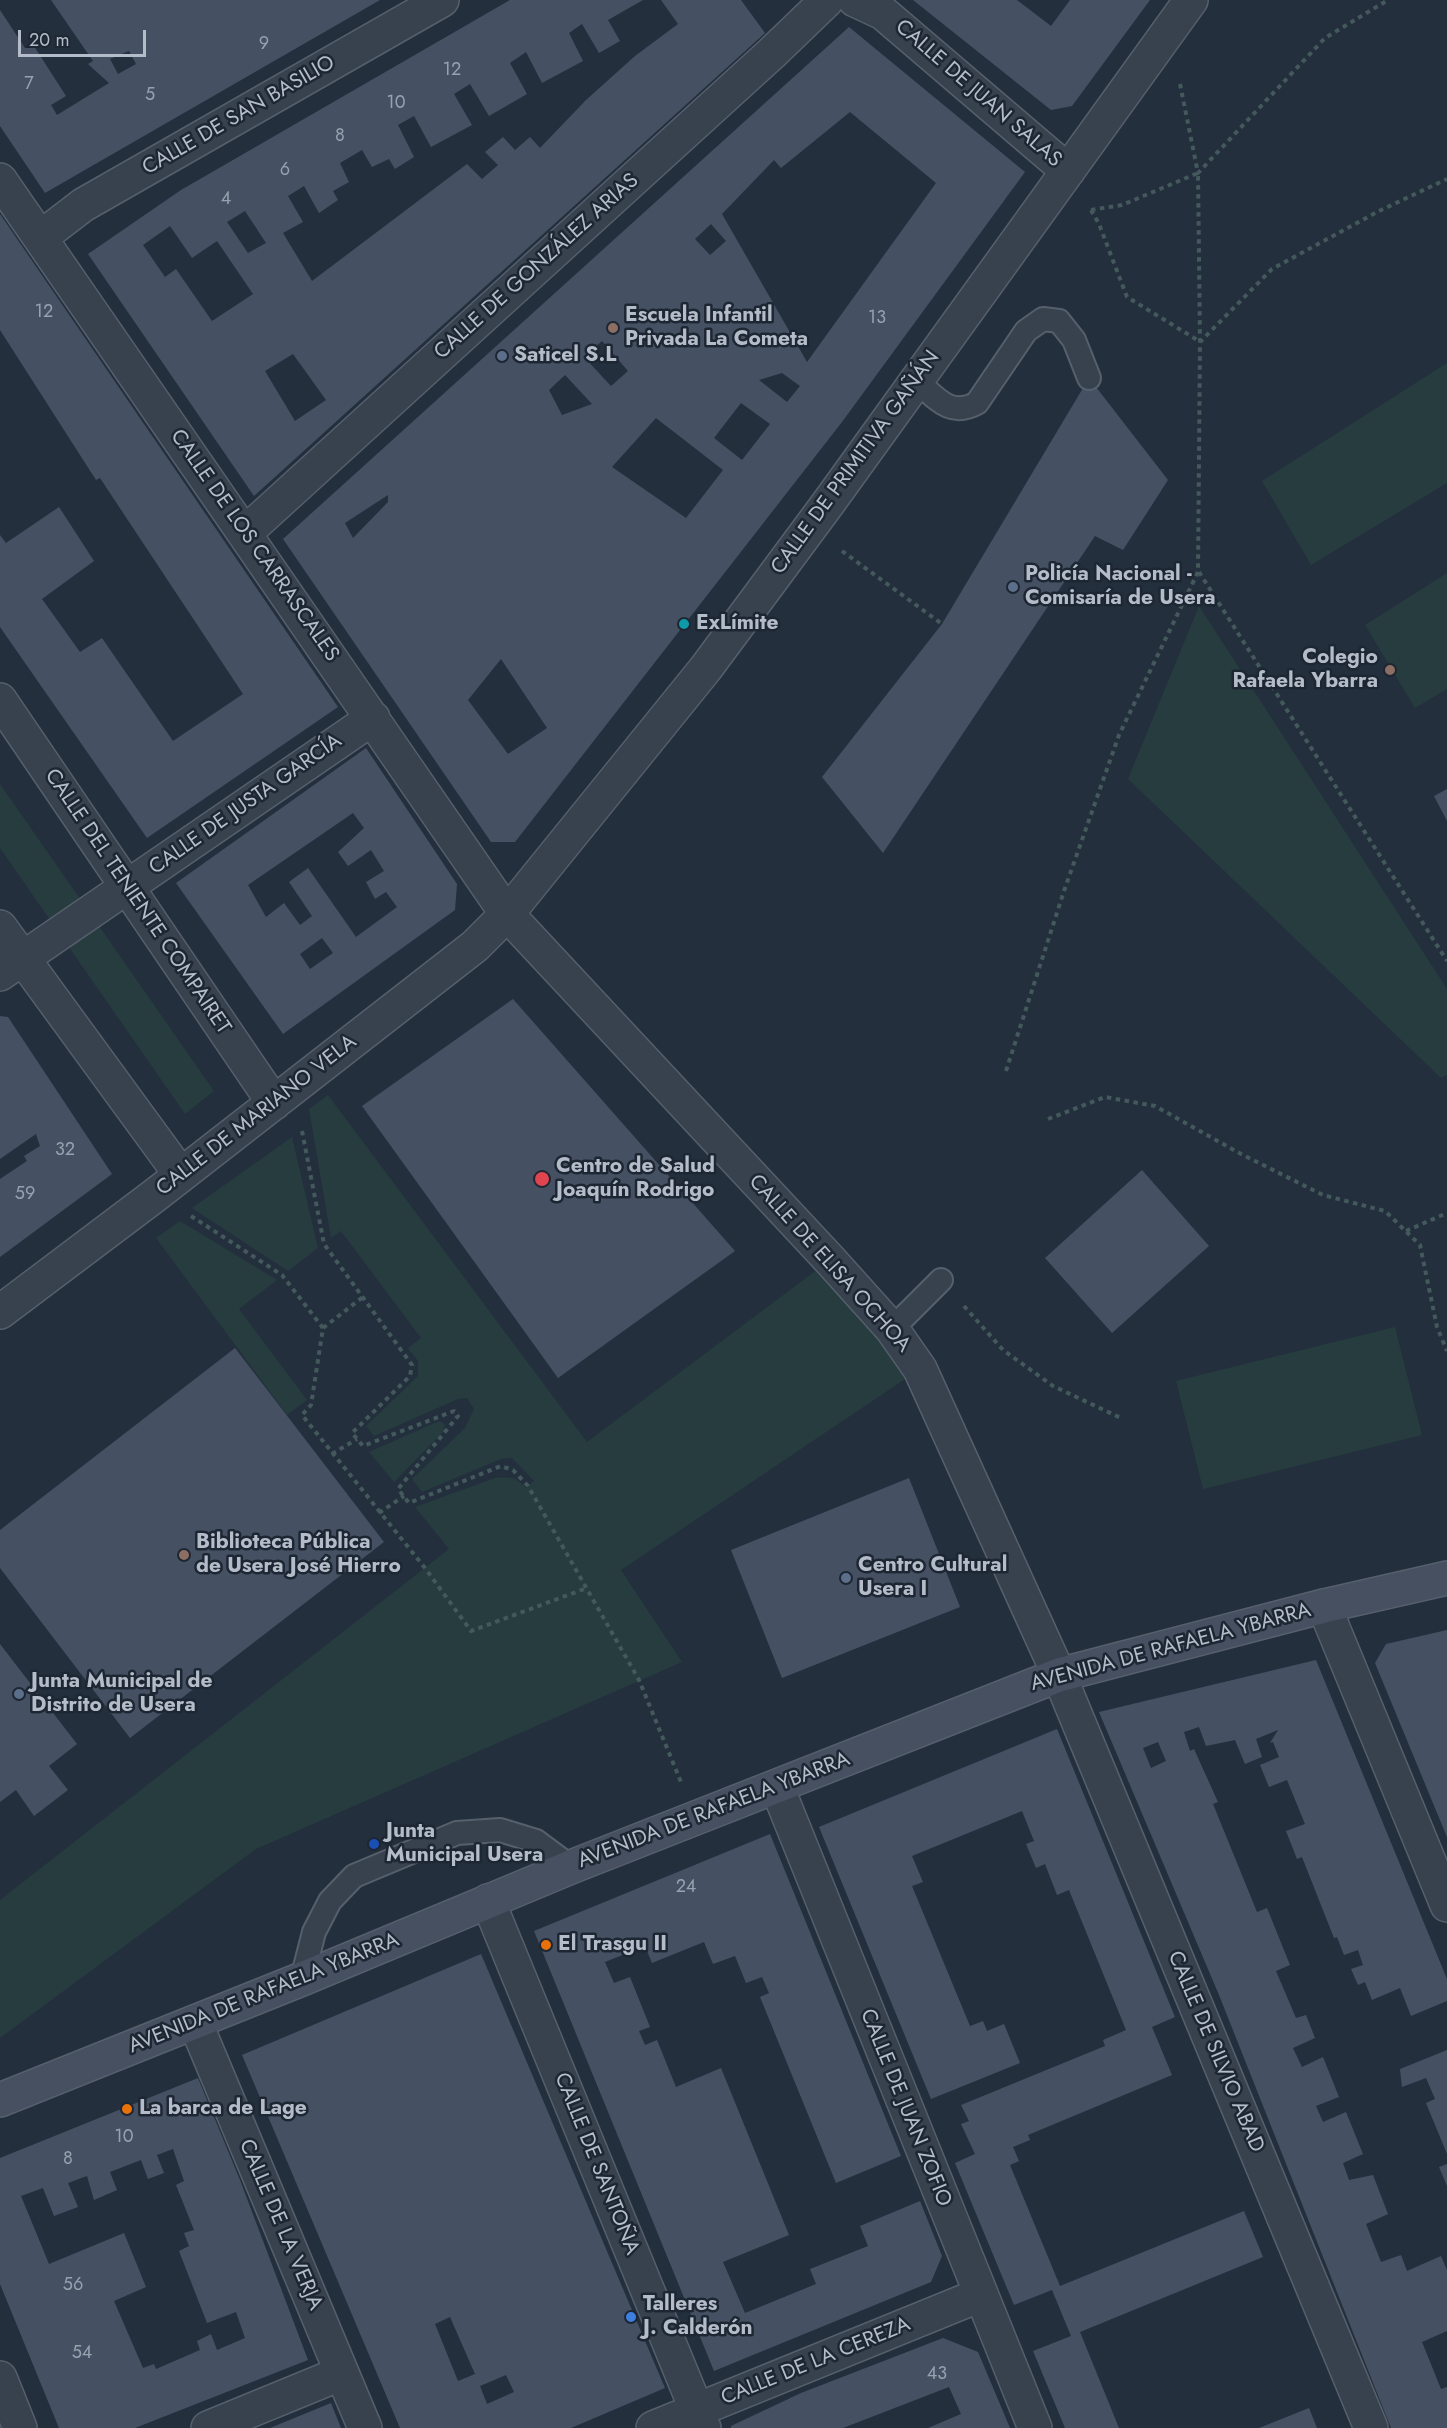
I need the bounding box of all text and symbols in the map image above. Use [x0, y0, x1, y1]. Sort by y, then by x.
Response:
street label: CALLE DE JUAN SALAS [890, 15, 1066, 173]
scale bar [21, 18, 148, 56]
text: 20 m [29, 27, 69, 53]
house number: 9 [259, 34, 269, 56]
street label: CALLE DE SAN BASILIO [138, 51, 340, 181]
house number: 12 [443, 60, 461, 82]
house number: 7 [24, 74, 34, 96]
house number: 5 [145, 85, 155, 107]
house number: 10 [387, 93, 405, 115]
house number: 8 [335, 126, 345, 148]
house number: 6 [280, 160, 290, 182]
street label: CALLE DE GONZÁLEZ ARIAS [430, 169, 644, 365]
house number: 4 [221, 189, 231, 211]
house number: 12 [35, 302, 53, 324]
place label: Escuela Infantil Privada La Cometa [625, 303, 808, 353]
house number: 13 [868, 308, 886, 330]
marker: Escuela Infantil Privada La Cometa [606, 321, 620, 335]
place label: Saticel S.L [514, 343, 616, 369]
street label: CALLE DE PRIMITIVA GAÑÁN [766, 346, 946, 580]
marker: Saticel S.L [495, 349, 509, 363]
street label: CALLE DE LOS CARRASCALES [164, 425, 344, 667]
place label: Policía Nacional - Comisaría de Usera [1025, 562, 1216, 612]
marker: Policía Nacional - Comisaría de Usera [1006, 580, 1020, 594]
place label: ExLímite [696, 611, 778, 637]
marker: ExLímite [677, 617, 691, 631]
place label: Colegio Rafaela Ybarra [1233, 645, 1378, 695]
marker: Colegio Rafaela Ybarra [1383, 663, 1397, 677]
street label: CALLE DE JUSTA GARCÍA [145, 729, 347, 881]
street label: CALLE DEL TENIENTE COMPAIRET [39, 765, 235, 1039]
street label: CALLE DE MARIANO VELA [152, 1030, 362, 1202]
house number: 32 [55, 1140, 75, 1162]
place label: Centro de Salud Joaquín Rodrigo [556, 1154, 715, 1204]
marker: Centro de Salud Joaquín Rodrigo [533, 1170, 551, 1188]
street label: CALLE DE ELISA OCHOA [743, 1170, 915, 1358]
house number: 59 [15, 1184, 35, 1206]
place label: Biblioteca Pública de Usera José Hierro [196, 1530, 401, 1580]
marker: Biblioteca Pública de Usera José Hierro [177, 1548, 191, 1562]
place label: Centro Cultural Usera I [858, 1553, 1007, 1603]
marker: Centro Cultural Usera I [839, 1571, 853, 1585]
street label: AVENIDA DE RAFAELA YBARRA [1028, 1598, 1314, 1698]
place label: Junta Municipal de Distrito de Usera [31, 1669, 212, 1719]
marker: Junta Municipal de Distrito de Usera [12, 1687, 26, 1701]
street label: AVENIDA DE RAFAELA YBARRA [574, 1747, 854, 1875]
place label: Junta Municipal Usera [386, 1819, 543, 1869]
marker: Junta Municipal Usera [367, 1837, 381, 1851]
house number: 24 [676, 1877, 696, 1899]
street label: AVENIDA DE RAFAELA YBARRA [125, 1928, 403, 2060]
place label: El Trasgu II [558, 1932, 667, 1958]
marker: El Trasgu II [539, 1938, 553, 1952]
street label: CALLE DE SILVIO ABAD [1161, 1948, 1269, 2156]
street label: CALLE DE JUAN ZOFIO [854, 2006, 956, 2210]
street label: CALLE DE SANTOÑA [548, 2069, 644, 2259]
place label: La barca de Lage [139, 2096, 307, 2122]
marker: La barca de Lage [120, 2102, 134, 2116]
house number: 10 [115, 2127, 133, 2149]
street label: CALLE DE LA VERJA [233, 2136, 327, 2314]
house number: 8 [63, 2149, 73, 2171]
house number: 56 [63, 2275, 83, 2297]
place label: Talleres J. Calderón [643, 2292, 752, 2342]
marker: Talleres J. Calderón [624, 2310, 638, 2324]
street label: CALLE DE LA CEREZA [718, 2313, 914, 2411]
house number: 54 [72, 2343, 92, 2365]
house number: 43 [927, 2364, 947, 2386]

